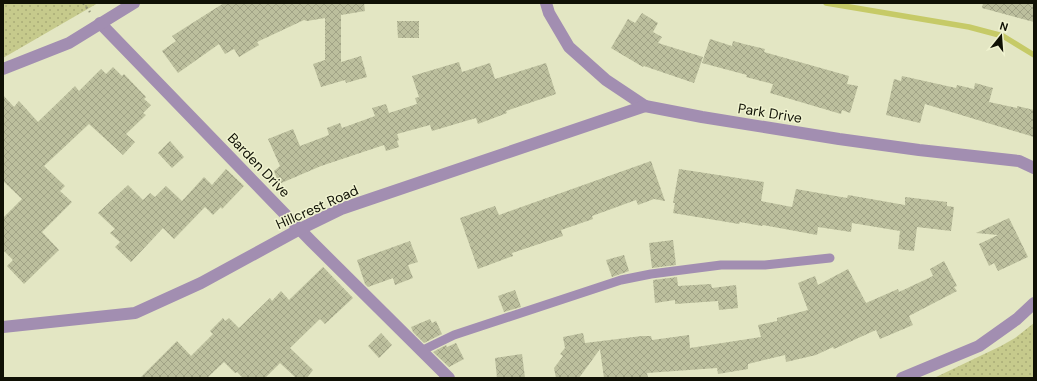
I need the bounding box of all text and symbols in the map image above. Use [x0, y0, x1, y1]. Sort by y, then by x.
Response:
north arrow [981, 16, 1021, 56]
text: N [998, 19, 1010, 34]
street label: Park Drive [737, 99, 803, 127]
street label: Barden Drive [224, 129, 294, 201]
street label: Hillcrest Road [273, 181, 361, 233]

